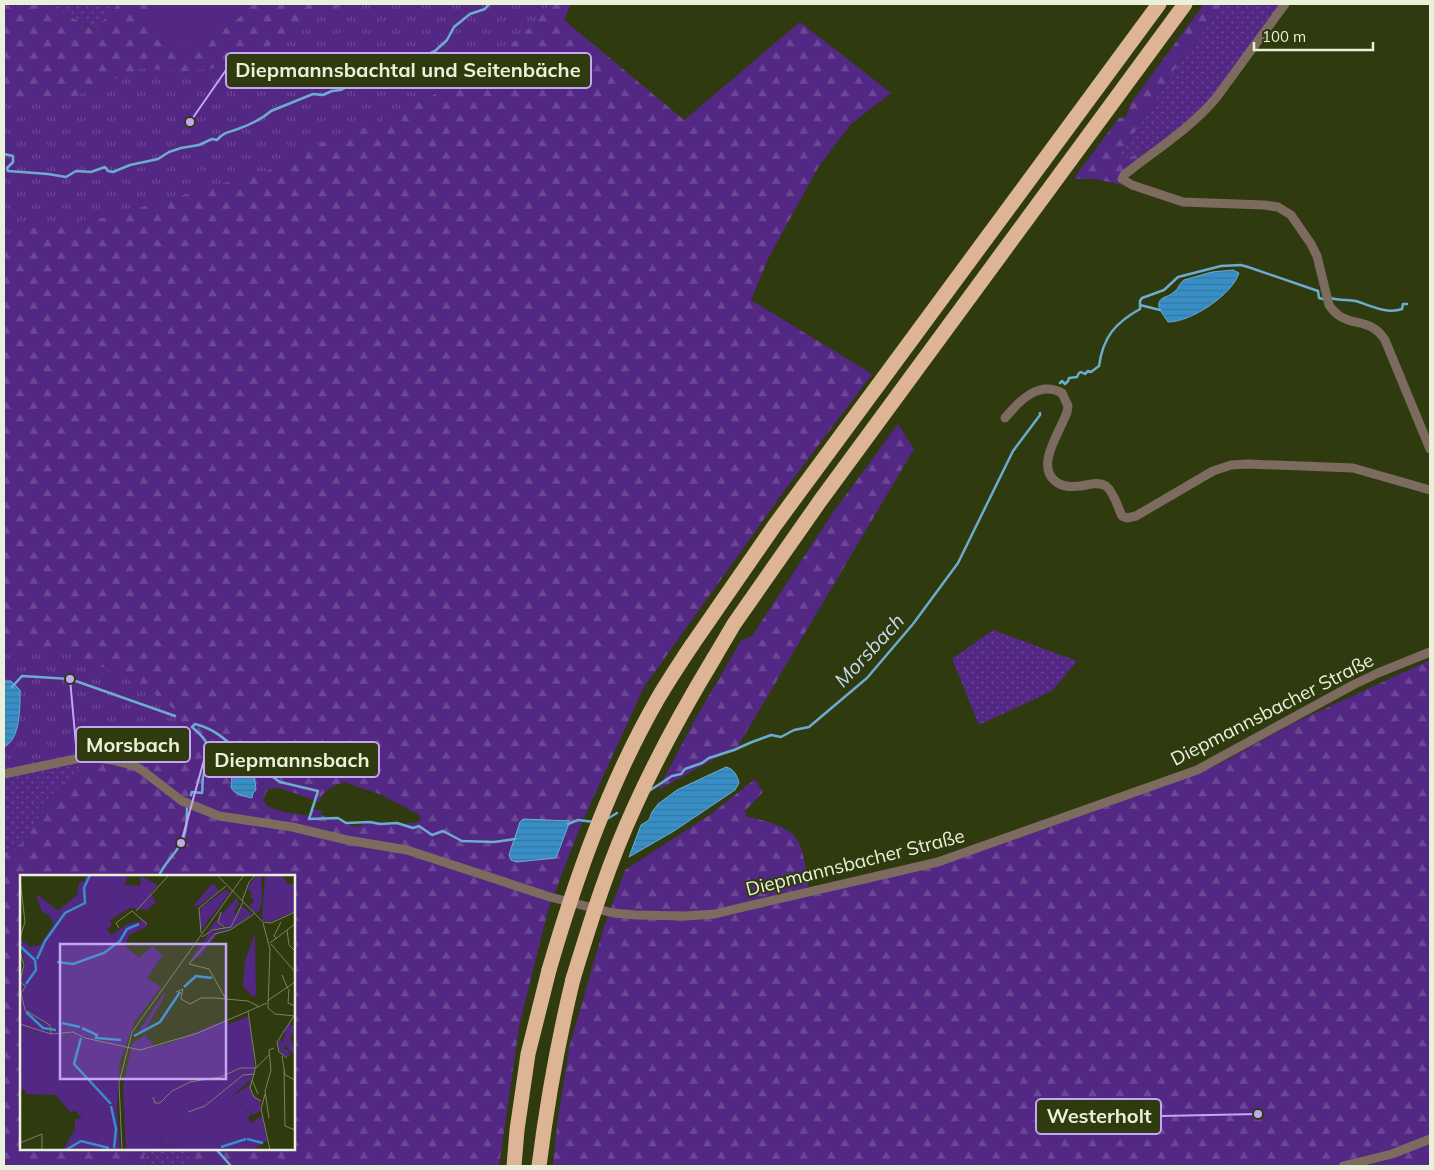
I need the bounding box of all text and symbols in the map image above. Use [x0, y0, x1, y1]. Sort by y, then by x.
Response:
scale bar [1254, 20, 1373, 52]
text: 100 m [1262, 27, 1306, 46]
callout: Diepmannsbachtal und Seitenbäche [226, 53, 591, 88]
text: Diepmannsbachtal und Seitenbäche [235, 57, 581, 82]
water label: Morsbach [829, 608, 909, 692]
street label: Diepmannsbacher Straße [1166, 647, 1378, 771]
callout: Morsbach [76, 727, 190, 762]
text: Morsbach [86, 732, 180, 757]
callout: Diepmannsbach [204, 742, 379, 777]
text: Diepmannsbach [214, 747, 370, 772]
street label: Diepmannsbacher Straße [743, 823, 967, 901]
inset map [20, 875, 295, 1150]
callout: Westerholt [1036, 1099, 1161, 1134]
text: Westerholt [1046, 1103, 1152, 1128]

